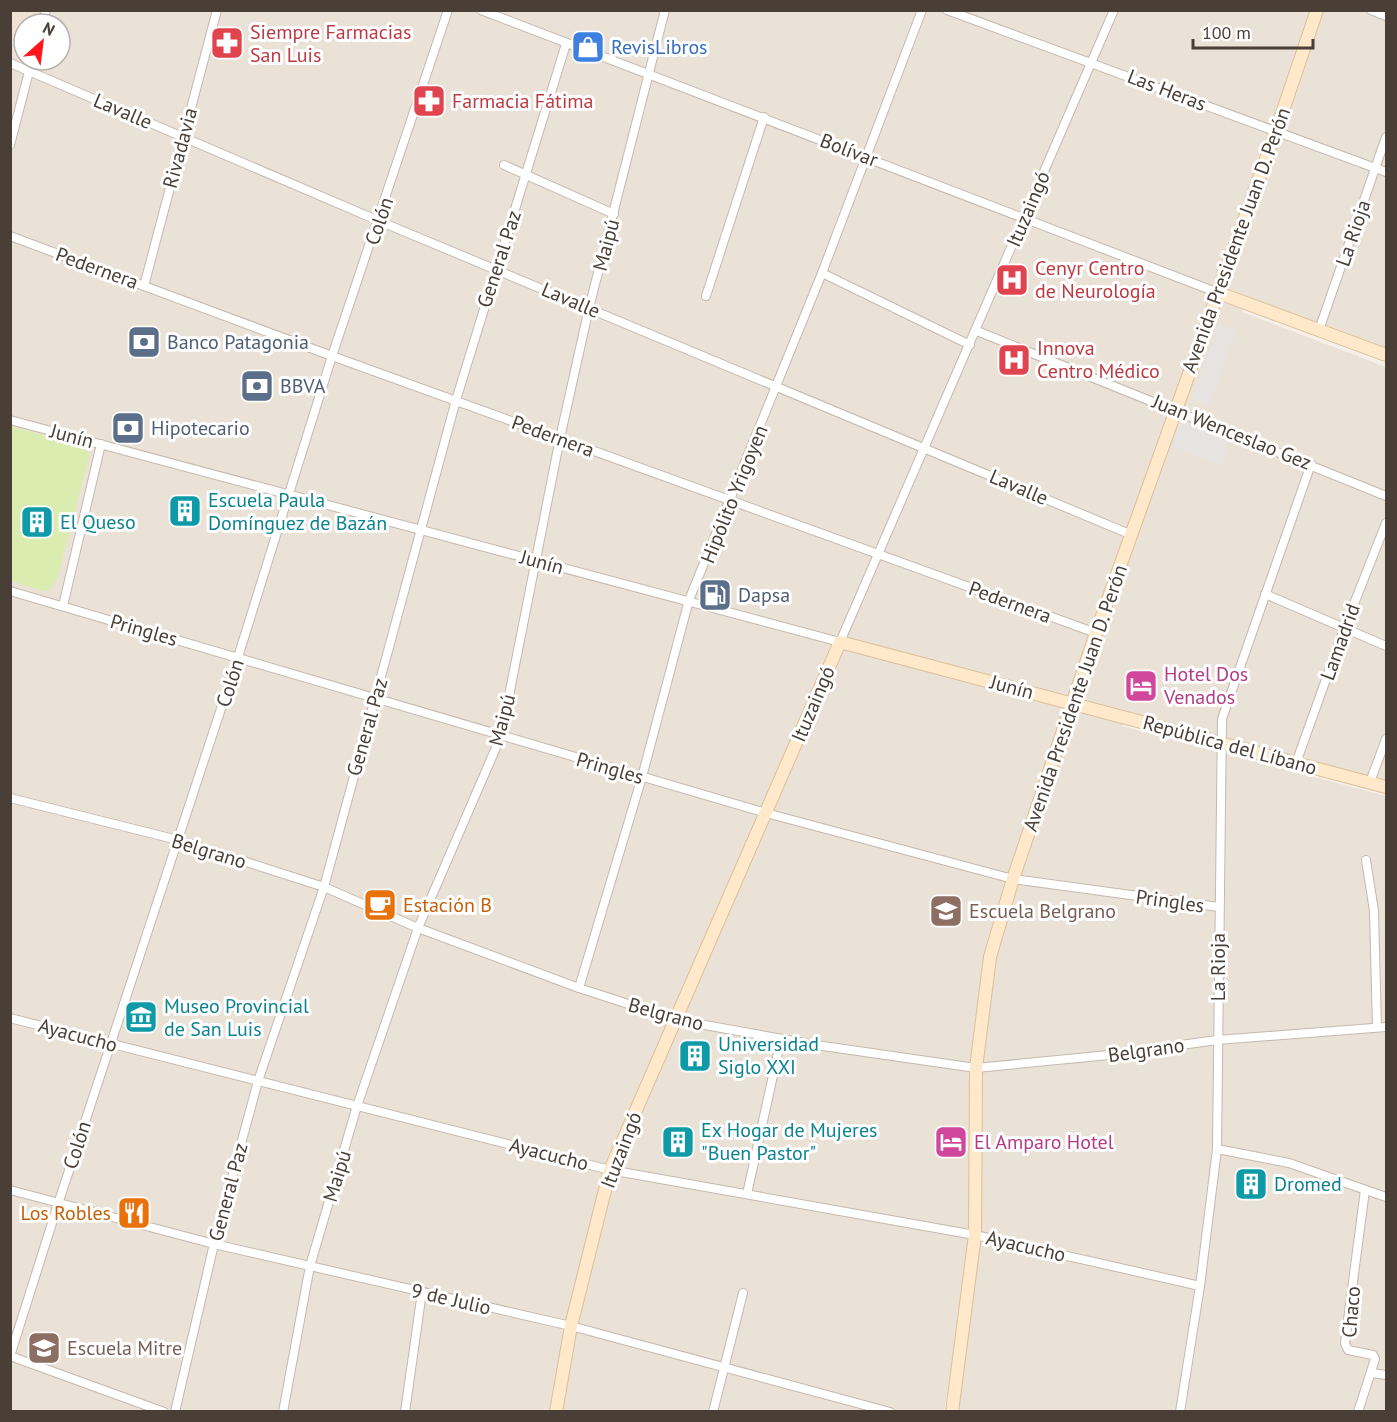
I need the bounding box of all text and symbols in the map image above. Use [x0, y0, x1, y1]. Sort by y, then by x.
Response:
north arrow [12, 12, 72, 72]
scale bar [1193, 12, 1313, 50]
text: N [40, 17, 58, 40]
place label: Siempre Farmacias San Luis [250, 19, 411, 68]
text: 100 m [1202, 21, 1251, 44]
pharmacy icon: Siempre Farmacias San Luis [209, 25, 245, 61]
shop icon: RevisLibros [570, 29, 606, 65]
place label: RevisLibros [611, 34, 708, 60]
street label: Las Heras [1124, 63, 1210, 117]
pharmacy icon: Farmacia Fátima [411, 83, 447, 119]
street label: Lavalle [90, 87, 156, 135]
place label: Farmacia Fátima [452, 88, 593, 114]
street label: Avenida Presidente Juan D. Perón [1176, 104, 1296, 376]
street label: Rivadavia [157, 105, 203, 191]
street label: Bolívar [816, 127, 882, 173]
street label: Ituzaingó [1000, 167, 1056, 251]
street label: Colón [359, 194, 399, 248]
street label: La Rioja [1330, 196, 1376, 270]
street label: General Paz [471, 207, 527, 311]
street label: Maipú [587, 216, 625, 274]
street label: Pedernera [52, 241, 142, 295]
place label: Cenyr Centro de Neurología [1035, 255, 1156, 304]
hospital icon: Cenyr Centro de Neurología [994, 262, 1030, 298]
street label: Lavalle [538, 276, 604, 324]
bank icon: Banco Patagonia [126, 324, 162, 360]
place label: Banco Patagonia [167, 329, 309, 355]
place label: Innova Centro Médico [1037, 335, 1160, 384]
hospital icon: Innova Centro Médico [996, 342, 1032, 378]
bank icon: BBVA [239, 368, 275, 404]
place label: BBVA [280, 373, 326, 399]
street label: Juan Wenceslao Gez [1148, 388, 1315, 476]
street label: Pedernera [508, 409, 598, 463]
bank icon: Hipotecario [110, 410, 146, 446]
place label: Hipotecario [151, 415, 250, 441]
street label: Junín [46, 418, 97, 454]
street label: Hipólito Yrigoyen [694, 421, 774, 567]
street label: Lavalle [986, 463, 1052, 511]
place label: Escuela Paula Domínguez de Bazán [208, 487, 387, 536]
building icon: Escuela Paula Domínguez de Bazán [167, 493, 203, 529]
building icon: El Queso [19, 504, 55, 540]
place label: El Queso [60, 509, 136, 535]
street label: Junín [516, 544, 567, 580]
street label: Avenida Presidente Juan D. Perón [1017, 561, 1133, 835]
street label: Pedernera [965, 575, 1055, 629]
fuel station icon: Dapsa [697, 577, 733, 613]
place label: Dapsa [738, 582, 790, 608]
street label: Lamadrid [1314, 600, 1366, 684]
street label: Pringles [107, 608, 181, 652]
street label: Colón [210, 656, 250, 710]
place label: Hotel Dos Venados [1163, 661, 1248, 710]
street label: Ituzaingó [785, 662, 841, 746]
hotel icon: Hotel Dos Venados [1123, 668, 1159, 704]
street label: Junín [986, 669, 1037, 705]
street label: General Paz [341, 675, 393, 779]
street label: Maipú [483, 691, 521, 749]
street label: República del Líbano [1140, 709, 1320, 781]
street label: Pringles [573, 746, 647, 790]
street label: Belgrano [168, 827, 250, 875]
street label: Pringles [1134, 883, 1206, 919]
cafe icon: Estación B [362, 887, 398, 923]
place label: Estación B [403, 892, 492, 918]
school or university icon: Escuela Belgrano [928, 893, 964, 929]
place label: Escuela Belgrano [969, 898, 1116, 924]
street label: La Rioja [1205, 933, 1231, 1001]
street label: Belgrano [626, 992, 706, 1036]
place label: Museo Provincial de San Luis [164, 993, 309, 1042]
museum icon: Museo Provincial de San Luis [123, 999, 159, 1035]
street label: Ayacucho [36, 1012, 120, 1058]
place label: Universidad Siglo XXI [718, 1031, 819, 1080]
street label: Belgrano [1106, 1032, 1186, 1068]
building icon: Universidad Siglo XXI [677, 1038, 713, 1074]
street label: Ituzaingó [595, 1108, 647, 1192]
place label: Ex Hogar de Mujeres "Buen Pastor" [701, 1117, 877, 1166]
street label: Colón [57, 1118, 97, 1172]
building icon: Ex Hogar de Mujeres "Buen Pastor" [660, 1124, 696, 1160]
hotel icon: El Amparo Hotel [933, 1124, 969, 1160]
place label: El Amparo Hotel [974, 1129, 1114, 1155]
street label: Ayacucho [507, 1132, 591, 1176]
street label: General Paz [202, 1140, 254, 1244]
street label: Maipú [317, 1147, 357, 1205]
building icon: Dromed [1233, 1166, 1269, 1202]
place label: Dromed [1274, 1171, 1342, 1197]
restaurant icon: Los Robles [116, 1195, 152, 1231]
place label: Los Robles [20, 1200, 111, 1226]
street label: Ayacucho [984, 1224, 1068, 1268]
street label: 9 de Julio [409, 1277, 493, 1321]
street label: Chaco [1336, 1285, 1366, 1339]
school or university icon: Escuela Mitre [26, 1330, 62, 1366]
place label: Escuela Mitre [67, 1335, 182, 1361]

